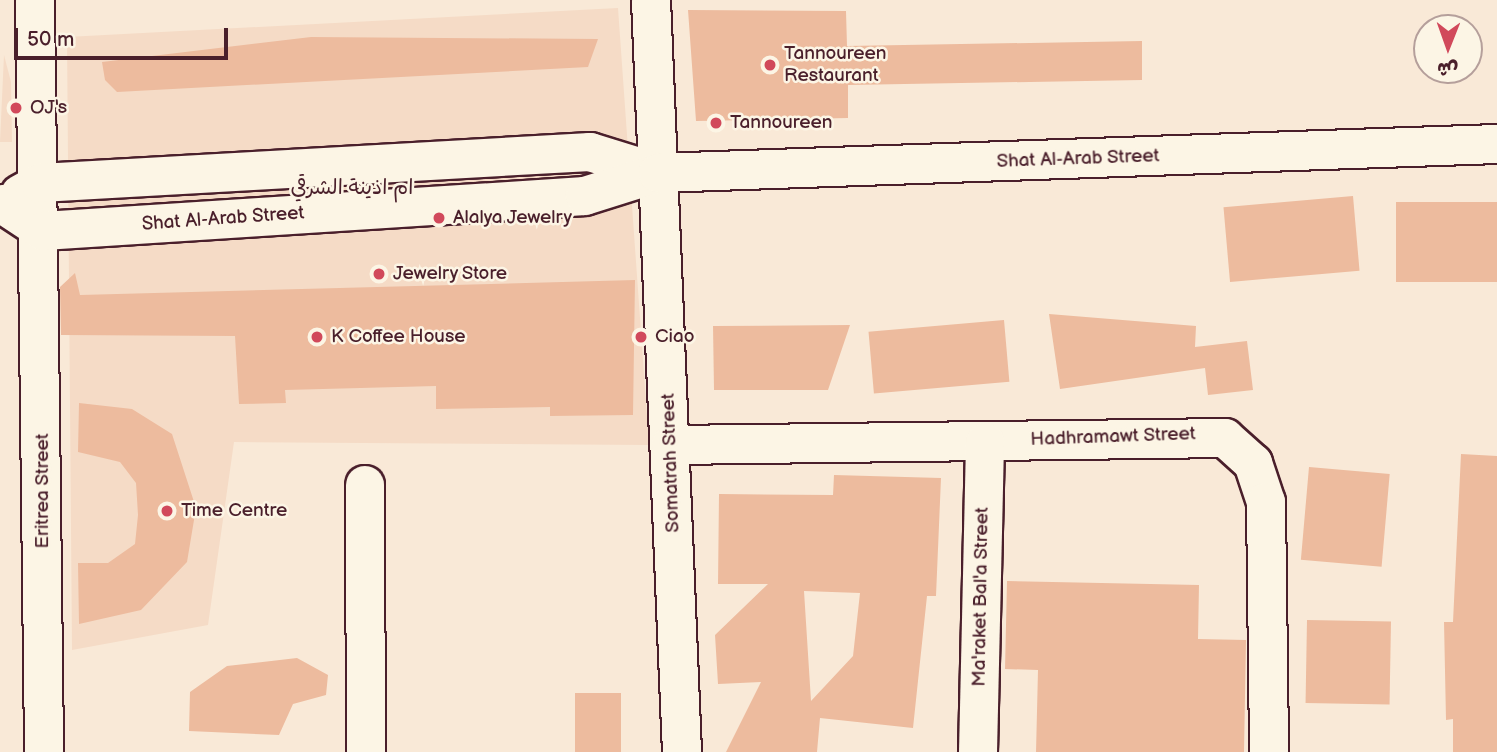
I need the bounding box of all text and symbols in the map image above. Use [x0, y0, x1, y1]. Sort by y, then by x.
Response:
scale bar [18, 14, 231, 58]
north arrow [1413, 14, 1483, 84]
text: 50 m [27, 27, 74, 52]
place label: Tannoureen Restaurant [784, 43, 887, 87]
marker: Tannoureen Restaurant [762, 57, 778, 73]
text: ش [1437, 57, 1458, 80]
place label: OJ's [30, 97, 67, 119]
marker: OJ's [8, 100, 24, 116]
place label: Tannoureen [730, 112, 833, 134]
marker: Tannoureen [708, 115, 724, 131]
street label: Shat Al-Arab Street [996, 145, 1160, 173]
district label: ام اذينة الشرقي [290, 175, 414, 201]
street label: Shat Al-Arab Street [141, 202, 305, 236]
place label: Alalya Jewelry [453, 207, 573, 229]
marker: Alalya Jewelry [431, 210, 447, 226]
place label: Jewelry Store [393, 263, 509, 285]
marker: Jewelry Store [371, 266, 387, 282]
place label: K Coffee House [331, 326, 466, 348]
place label: Ciao [655, 326, 695, 348]
marker: K Coffee House [309, 329, 325, 345]
marker: Ciao [633, 329, 649, 345]
street label: Somatrah Street [657, 393, 685, 533]
street label: Hadhramawt Street [1030, 423, 1196, 451]
street label: Eritrea Street [32, 433, 54, 549]
place label: Time Centre [181, 500, 287, 522]
marker: Time Centre [159, 503, 175, 519]
street label: Ma'raket Bal'a Street [968, 507, 994, 687]

